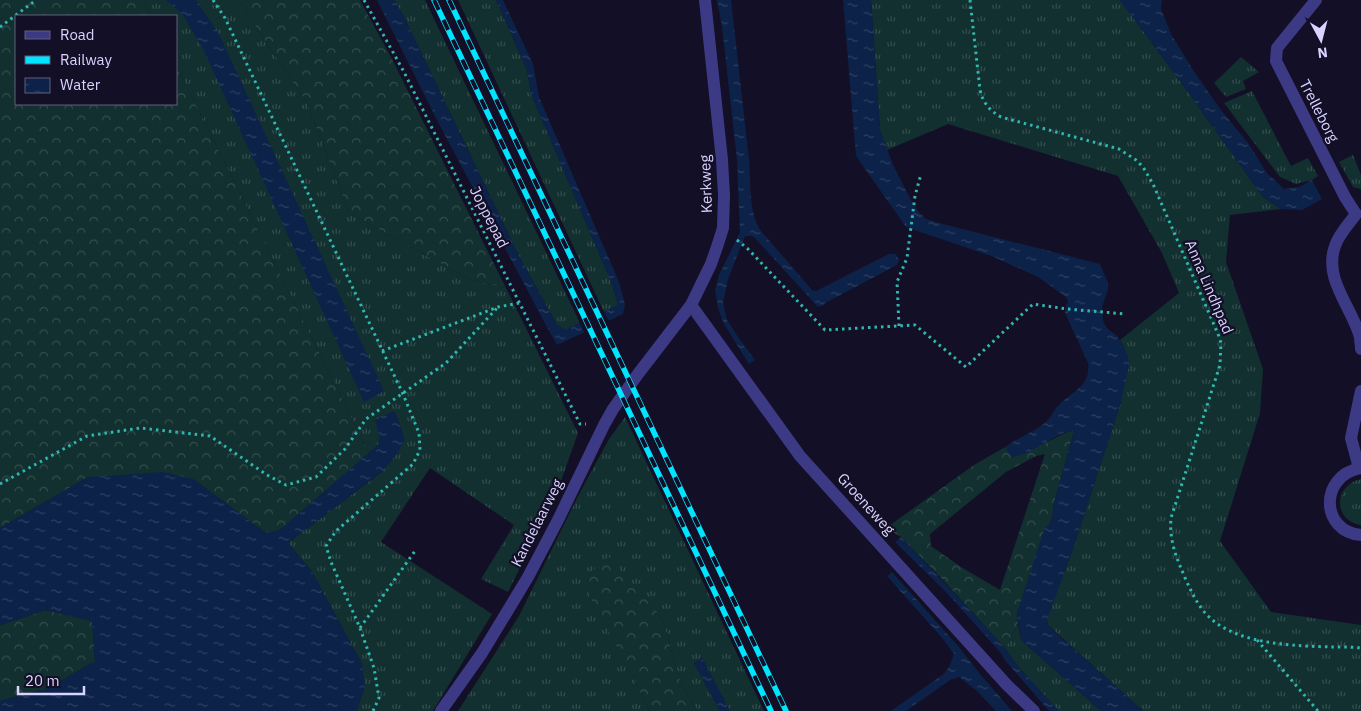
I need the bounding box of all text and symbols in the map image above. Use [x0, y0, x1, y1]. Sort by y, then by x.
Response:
legend [15, 15, 178, 105]
north arrow [1296, 15, 1346, 65]
text: Road [60, 25, 95, 44]
text: N [1316, 43, 1329, 62]
text: Railway [60, 50, 113, 69]
text: Water [60, 75, 101, 94]
street label: Trelleborg [1296, 76, 1343, 145]
street label: Kerkweg [695, 154, 716, 214]
street label: Joppepad [466, 183, 513, 251]
street label: Anna Lindhpad [1181, 237, 1238, 337]
street label: Groeneweg [834, 469, 899, 539]
street label: Kandelaarweg [506, 476, 567, 570]
scale bar [18, 664, 84, 696]
text: 20 m [25, 671, 60, 690]

